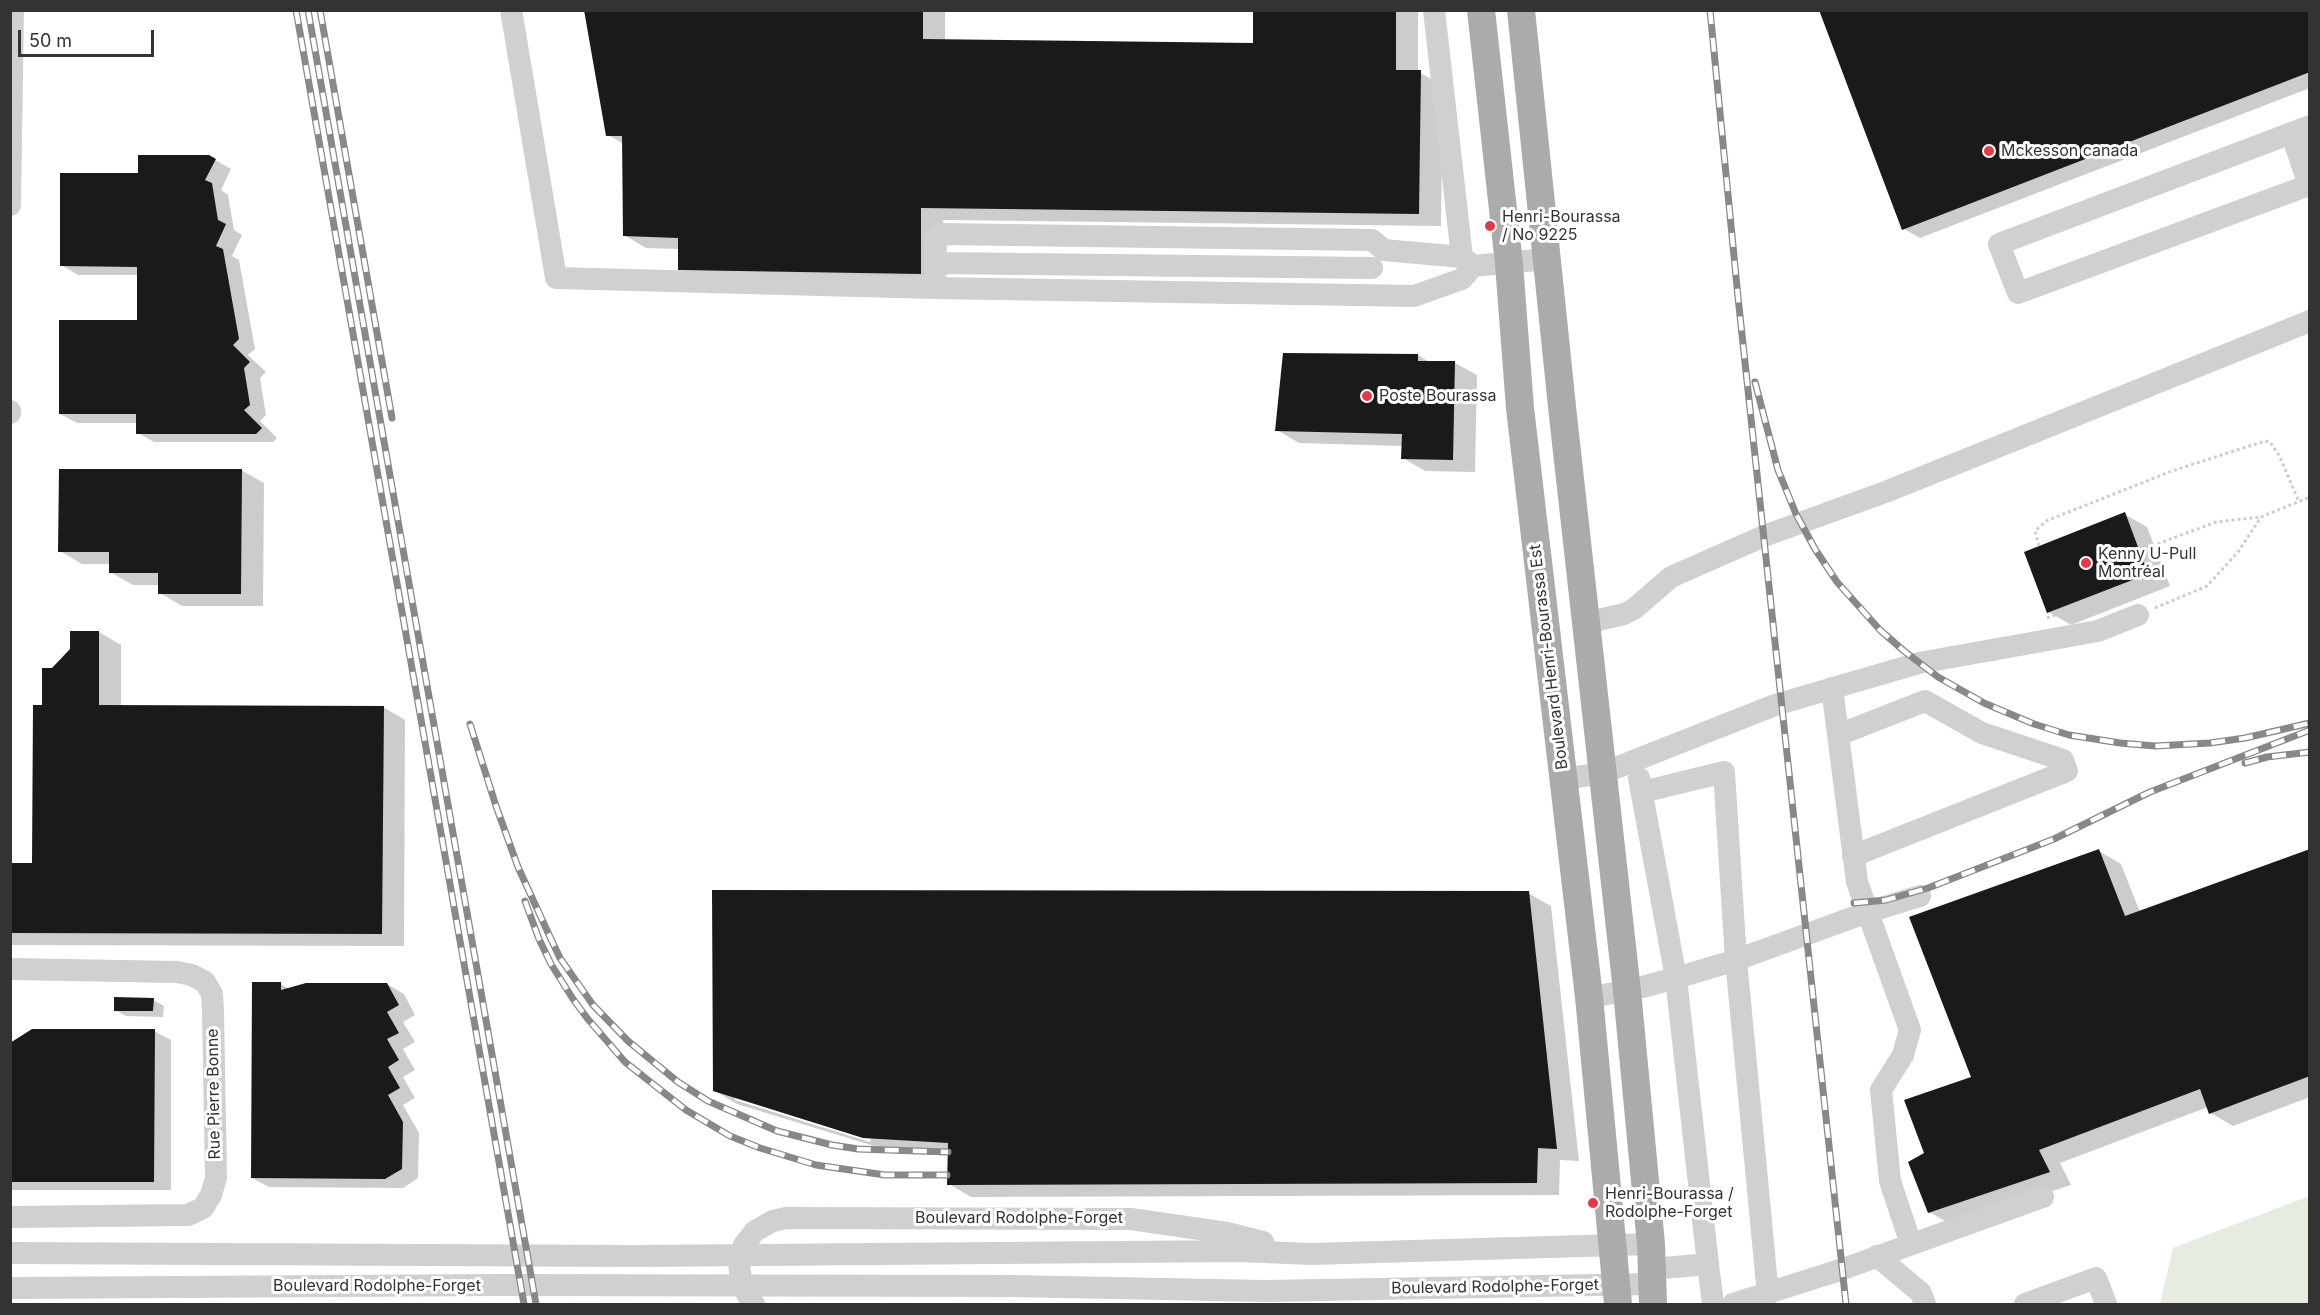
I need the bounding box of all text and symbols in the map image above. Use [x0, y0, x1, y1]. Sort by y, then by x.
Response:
scale bar [21, 18, 158, 56]
text: 50 m [29, 30, 72, 51]
place label: Mckesson canada [2001, 141, 2138, 161]
marker: Mckesson canada [1982, 144, 1996, 158]
place label: Henri-Bourassa / No 9225 [1502, 207, 1621, 245]
marker: Henri-Bourassa / No 9225 [1483, 219, 1497, 233]
place label: Poste Bourassa [1379, 386, 1496, 406]
marker: Poste Bourassa [1360, 389, 1374, 403]
street label: Boulevard Henri-Bourassa Est [1526, 543, 1572, 771]
place label: Kenny U-Pull Montréal [2098, 544, 2196, 582]
marker: Kenny U-Pull Montréal [2079, 556, 2093, 570]
street label: Rue Pierre Bonne [203, 1028, 225, 1160]
place label: Henri-Bourassa / Rodolphe-Forget [1605, 1184, 1734, 1222]
marker: Henri-Bourassa / Rodolphe-Forget [1586, 1196, 1600, 1210]
street label: Boulevard Rodolphe-Forget [915, 1208, 1123, 1228]
street label: Boulevard Rodolphe-Forget [273, 1276, 481, 1296]
street label: Boulevard Rodolphe-Forget [1391, 1276, 1599, 1298]

